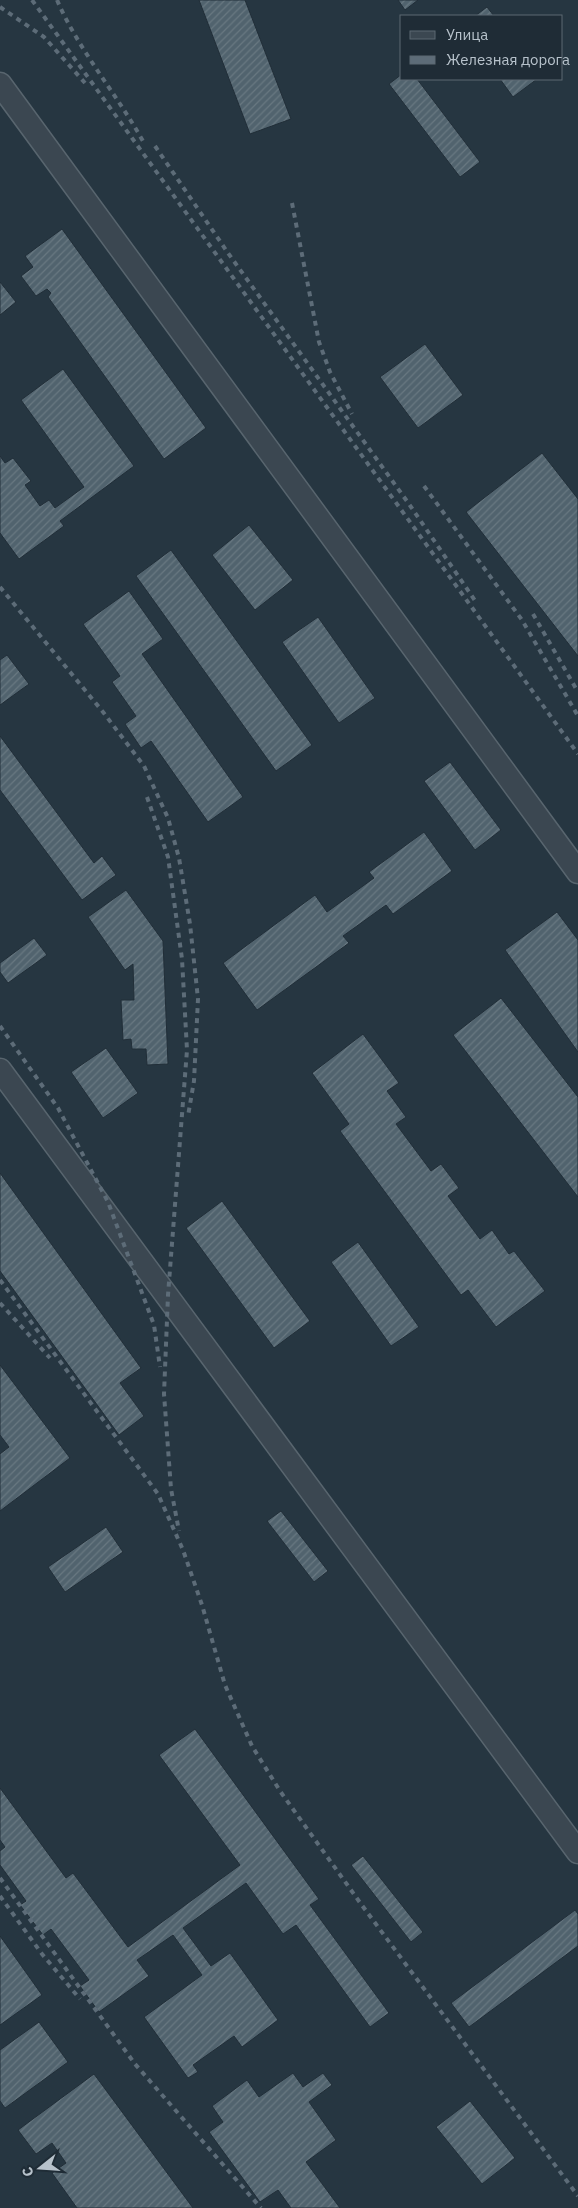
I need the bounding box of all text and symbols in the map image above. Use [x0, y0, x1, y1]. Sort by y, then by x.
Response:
legend [400, 15, 563, 80]
text: Улица [446, 25, 488, 44]
text: Железная дорога [446, 50, 570, 69]
north arrow [15, 2143, 65, 2193]
text: С [18, 2165, 38, 2179]

